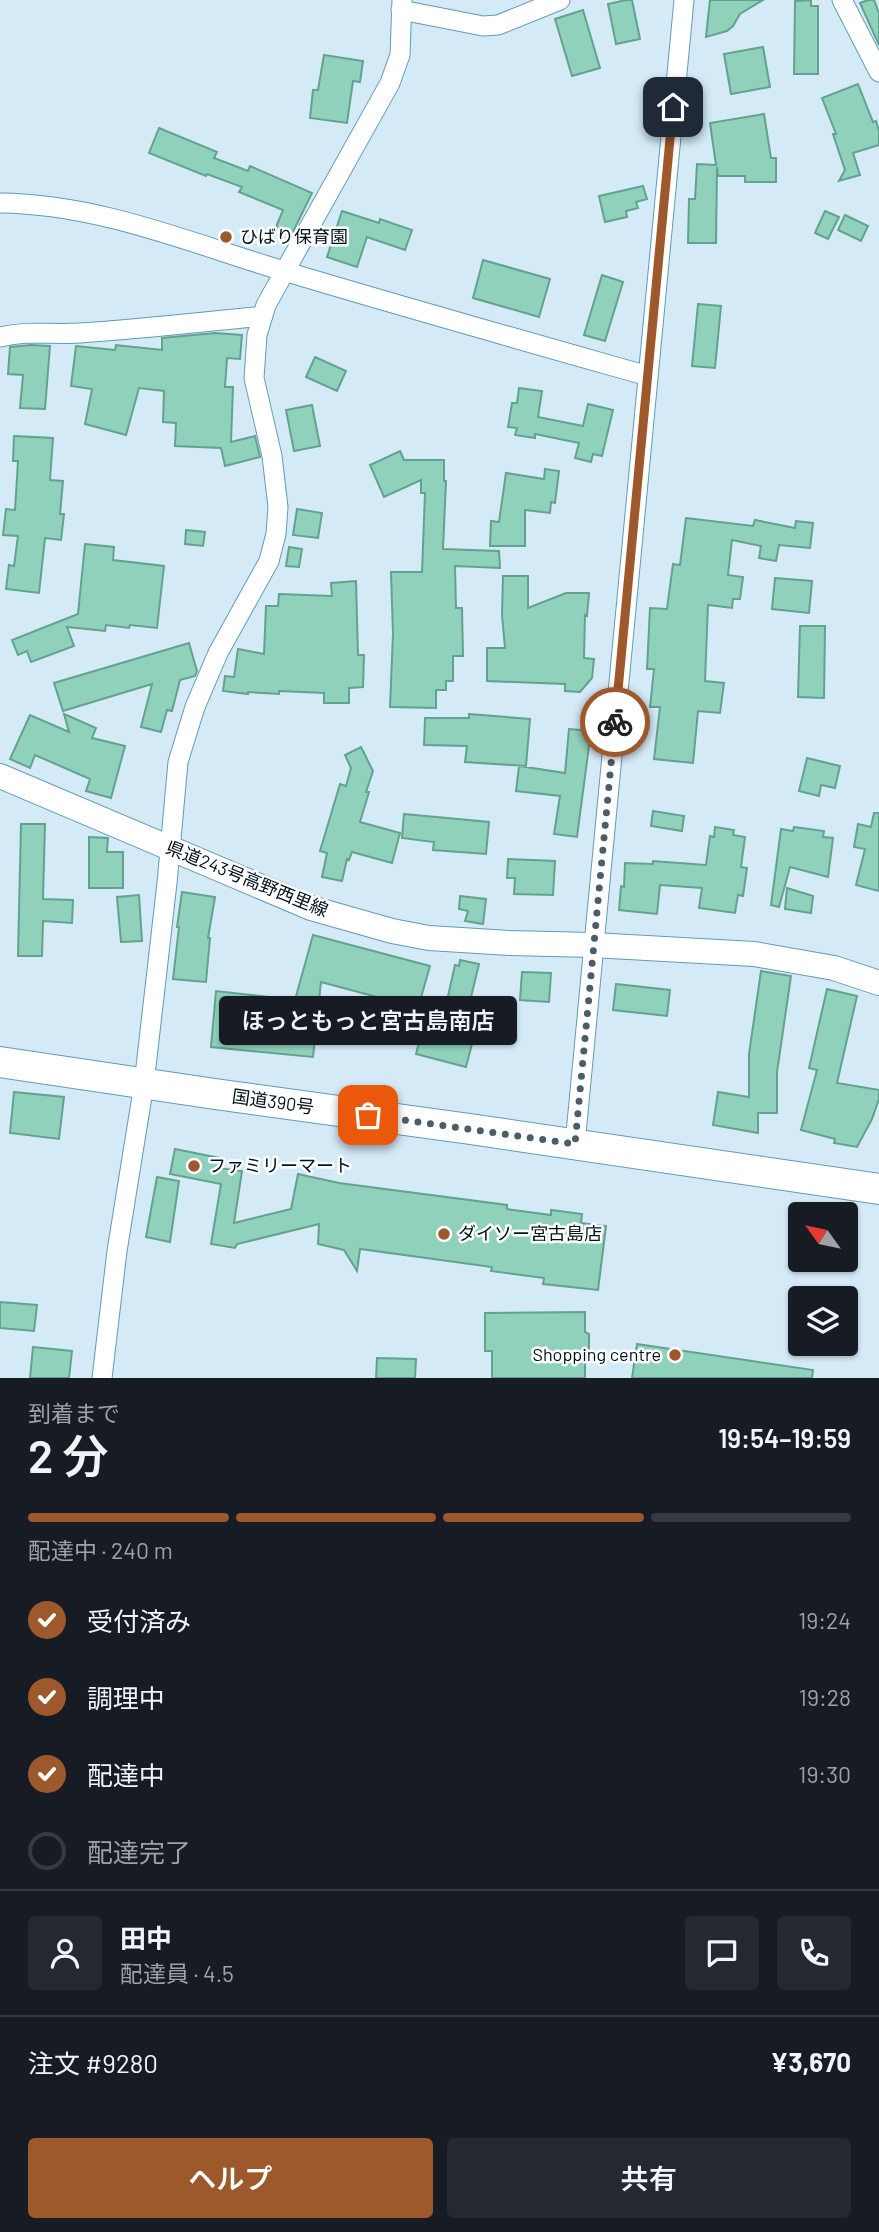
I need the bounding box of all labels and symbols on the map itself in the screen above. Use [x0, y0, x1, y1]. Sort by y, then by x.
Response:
pin [643, 77, 703, 137]
place label: ひばり保育園 [240, 225, 348, 247]
marker: ひばり保育園 [218, 229, 234, 245]
courier [580, 687, 650, 757]
street label: 県道243号高野西里線 [163, 835, 332, 921]
callout: ほっともっと宮古島南店 [219, 996, 517, 1045]
street label: 国道390号 [231, 1084, 316, 1118]
pin [338, 1085, 398, 1145]
place label: ファミリーマート [208, 1154, 352, 1176]
marker: ファミリーマート [186, 1158, 202, 1174]
north arrow [788, 1202, 858, 1272]
place label: ダイソー宮古島店 [458, 1222, 602, 1244]
marker: ダイソー宮古島店 [436, 1226, 452, 1242]
place label: Shopping centre [532, 1343, 661, 1365]
marker: Shopping centre [667, 1347, 683, 1363]

